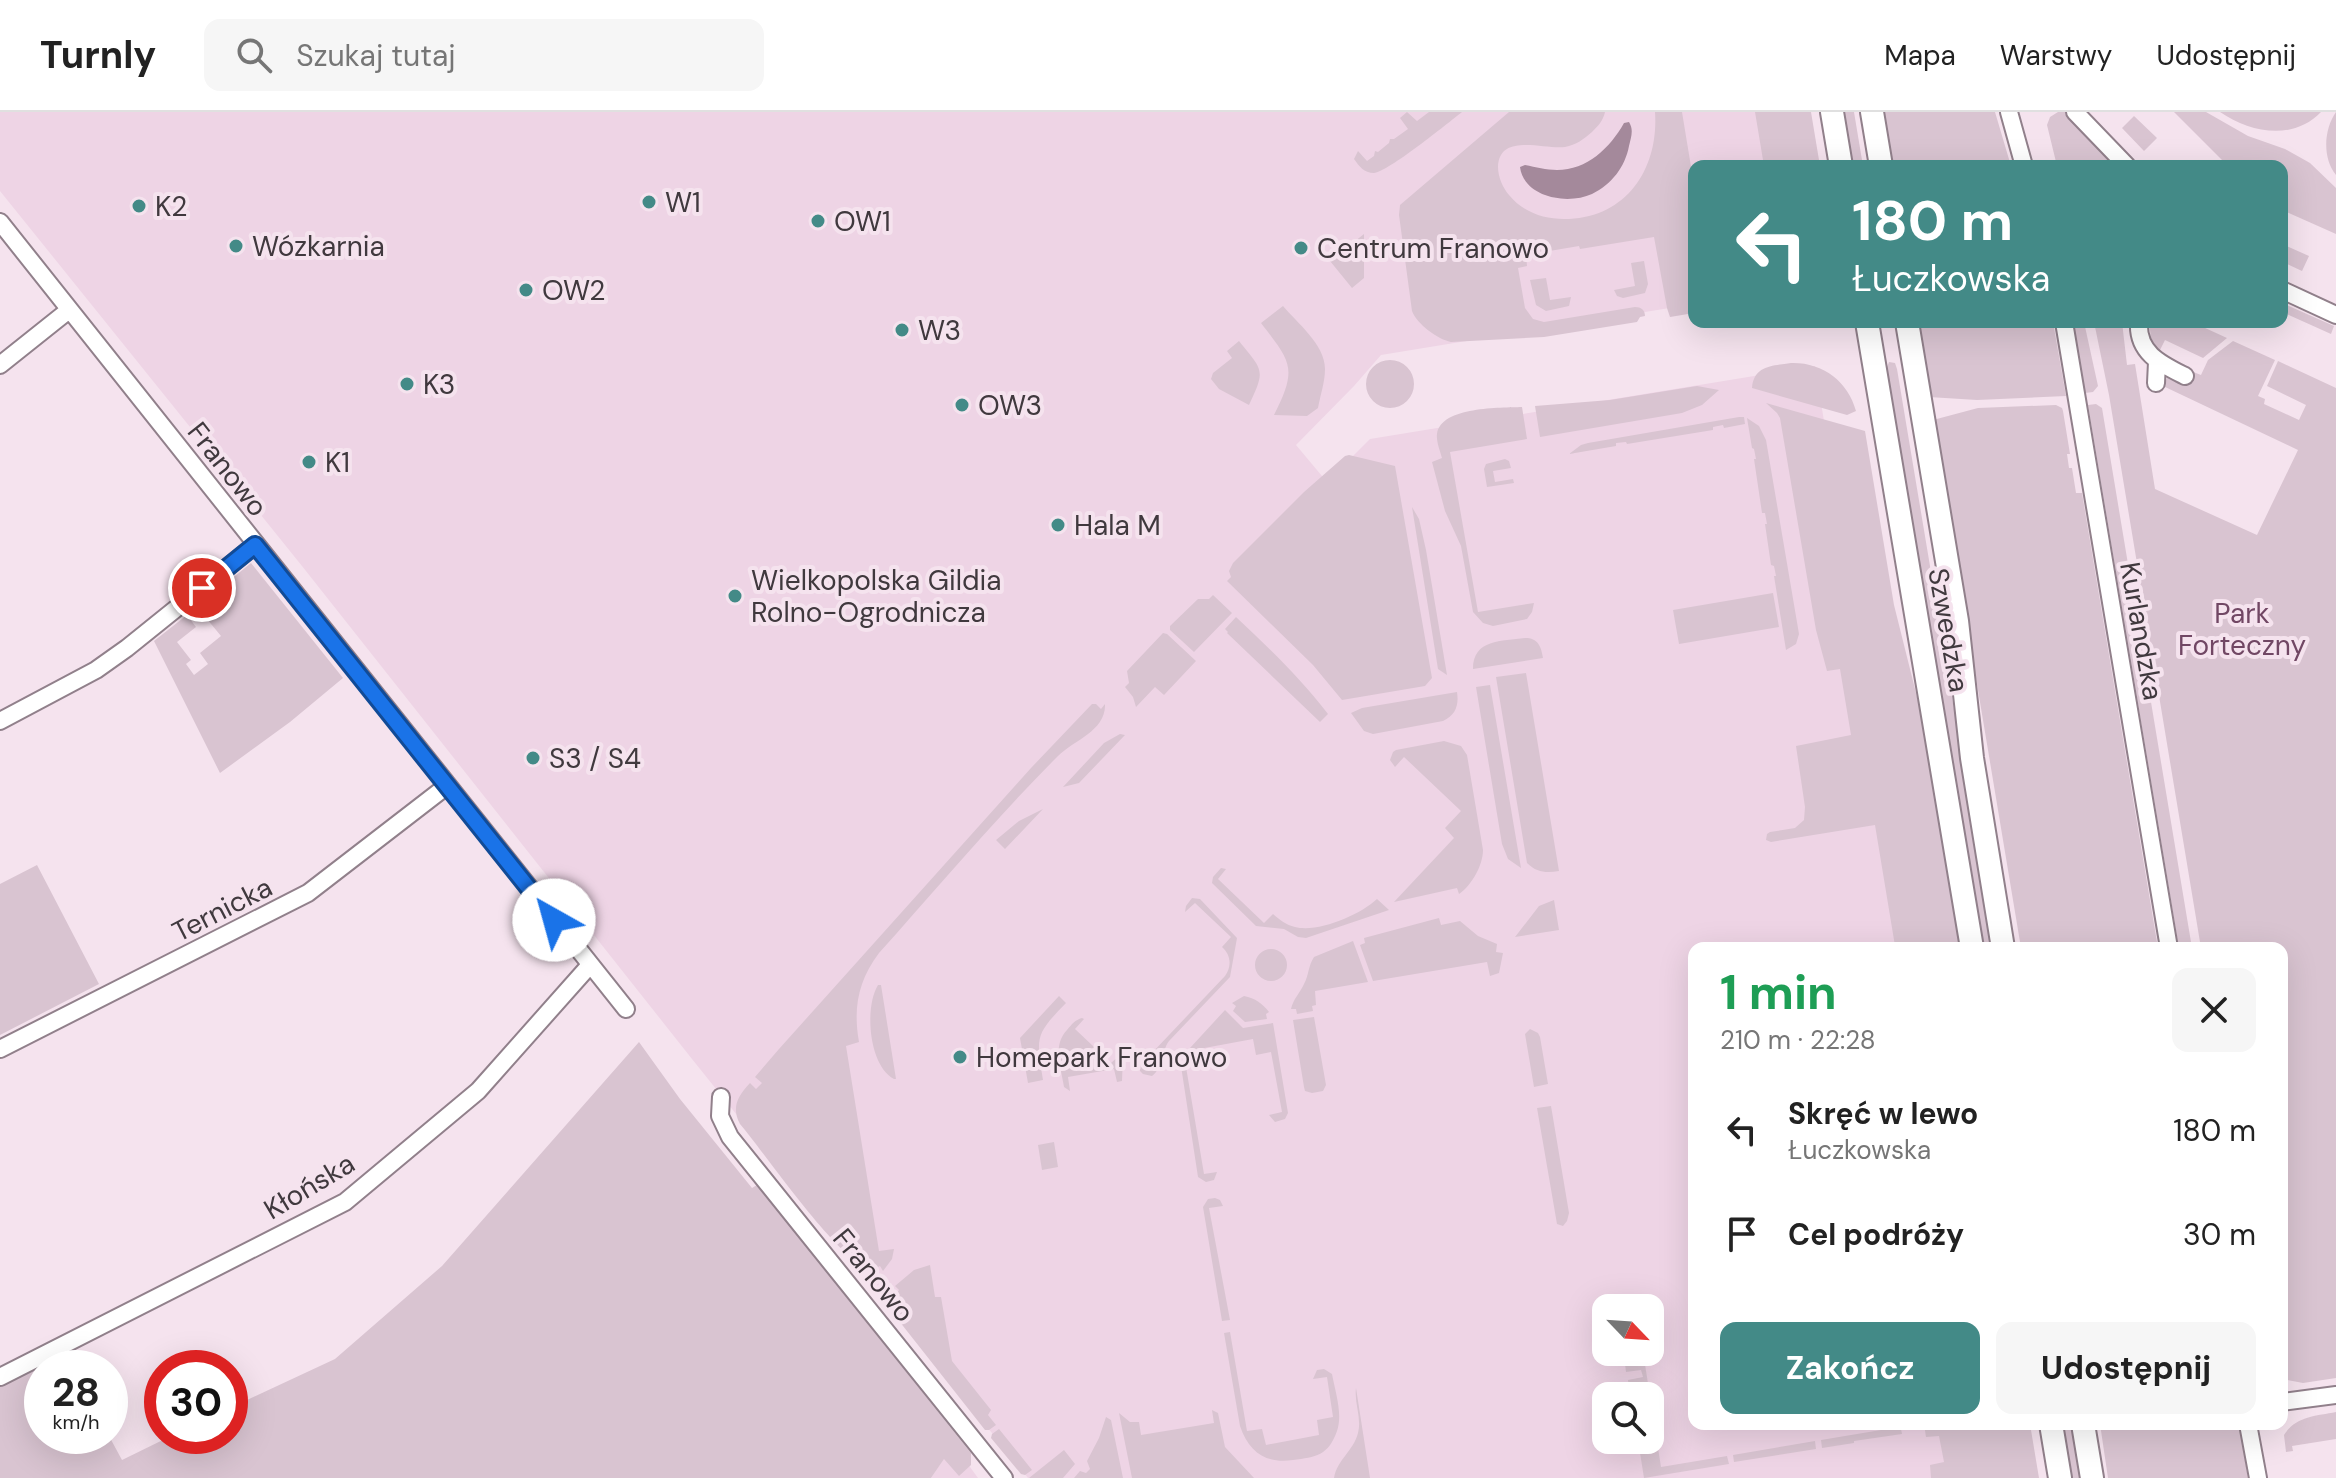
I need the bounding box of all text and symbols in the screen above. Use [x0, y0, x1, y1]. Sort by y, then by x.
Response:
search box [204, 19, 764, 91]
text: Turnly [40, 30, 156, 80]
icon: search [232, 33, 276, 77]
text: Szukaj tutaj [296, 36, 456, 75]
text: Mapa [1884, 37, 1956, 74]
text: Warstwy [2000, 37, 2112, 74]
text: Udostępnij [2156, 37, 2296, 74]
place label: W1 [665, 184, 701, 221]
text: 180 m [1852, 184, 2013, 257]
place label: K2 [155, 188, 187, 225]
icon: left [1720, 192, 1824, 296]
marker: W1 [640, 193, 658, 211]
marker: K2 [130, 197, 148, 215]
place label: OW1 [834, 203, 891, 240]
marker: OW1 [809, 212, 827, 230]
place label: Wózkarnia [252, 228, 385, 265]
place label: Centrum Franowo [1317, 230, 1549, 267]
marker: Wózkarnia [227, 237, 245, 255]
marker: Centrum Franowo [1292, 239, 1310, 257]
text: Łuczkowska [1852, 255, 2050, 302]
place label: OW2 [542, 272, 605, 309]
marker: OW2 [517, 281, 535, 299]
place label: W3 [918, 312, 961, 349]
marker: W3 [893, 321, 911, 339]
place label: K3 [423, 366, 455, 403]
marker: K3 [398, 375, 416, 393]
place label: OW3 [978, 387, 1042, 424]
marker: OW3 [953, 396, 971, 414]
street label: Franowo [179, 415, 276, 524]
place label: K1 [325, 444, 350, 481]
marker: K1 [300, 453, 318, 471]
place label: Hala M [1074, 507, 1161, 544]
marker: Hala M [1049, 516, 1067, 534]
pin [168, 554, 236, 622]
street label: Kurlandzka [2111, 559, 2172, 703]
place label: Wielkopolska Gildia Rolno-Ogrodnicza [751, 562, 1002, 631]
street label: Szwedzka [1919, 565, 1978, 695]
icon: arrive [180, 566, 224, 610]
marker: Wielkopolska Gildia Rolno-Ogrodnicza [726, 587, 744, 605]
park label: Park Forteczny [2178, 595, 2306, 664]
place label: S3 / S4 [549, 740, 641, 777]
marker: S3 / S4 [524, 749, 542, 767]
street label: Ternicka [166, 869, 279, 950]
position arrow [512, 878, 596, 962]
text: 1 min [1720, 961, 1837, 1024]
button: close [2172, 968, 2256, 1052]
text: 210 m · 22:28 [1720, 1023, 1875, 1057]
place label: Homepark Franowo [976, 1039, 1227, 1076]
marker: Homepark Franowo [951, 1048, 969, 1066]
text: Skręć w lewo [1788, 1094, 1978, 1133]
icon: left [1720, 1108, 1764, 1152]
text: 180 m [2173, 1111, 2256, 1150]
text: Łuczkowska [1788, 1133, 1931, 1167]
street label: Kłońska [257, 1145, 361, 1228]
icon: arrive [1720, 1212, 1764, 1256]
text: Cel podróży [1788, 1215, 1964, 1254]
text: 30 m [2183, 1215, 2256, 1254]
street label: Franowo [825, 1221, 923, 1330]
north arrow [1592, 1294, 1664, 1366]
map controls [1592, 1294, 1664, 1454]
button: Zakończ [1720, 1322, 1980, 1414]
button: Udostępnij [1996, 1322, 2256, 1414]
speed limit sign: 30 [144, 1350, 248, 1454]
text: 28 [52, 1366, 100, 1418]
button: search [1592, 1382, 1664, 1454]
text: km/h [52, 1409, 100, 1435]

